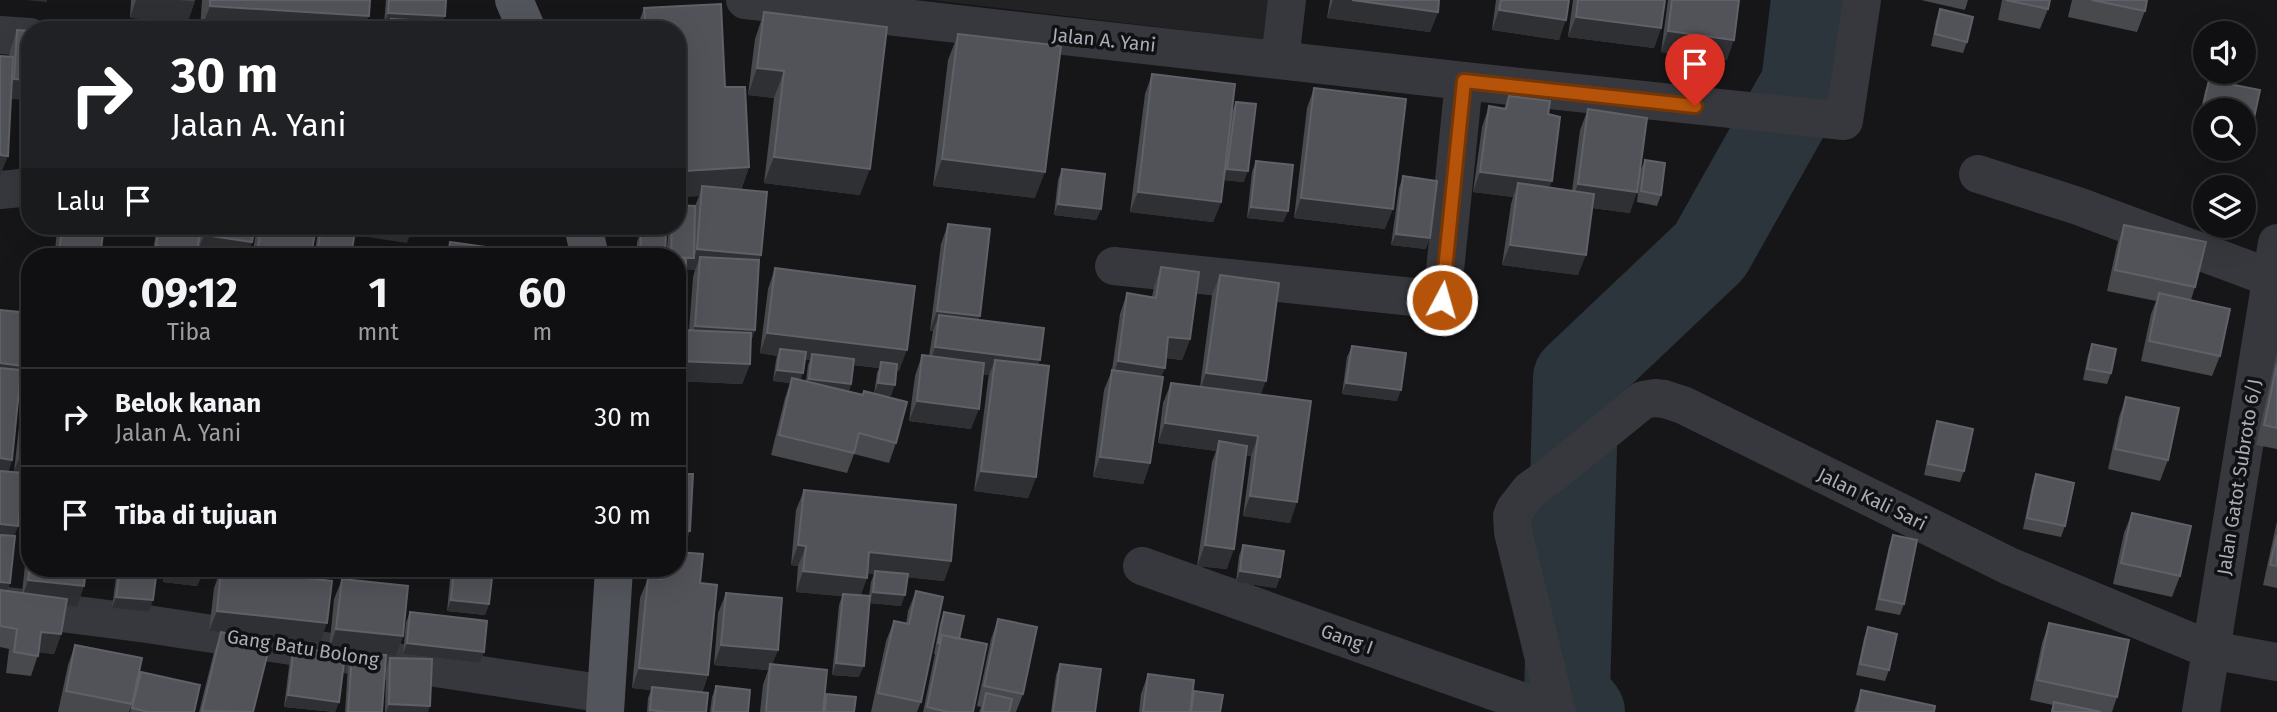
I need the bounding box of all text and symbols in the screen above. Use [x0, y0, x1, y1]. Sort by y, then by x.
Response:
map controls [2193, 21, 2256, 238]
button: sound [2193, 21, 2256, 84]
street label: Jalan A. Yani [1051, 23, 1157, 57]
pin [1665, 34, 1725, 106]
icon: arrive [1676, 45, 1714, 83]
text: 30 m [171, 46, 278, 105]
icon: right [56, 49, 147, 140]
button: search [2193, 98, 2256, 161]
text: Jalan A. Yani [171, 106, 347, 144]
button: layers [2193, 175, 2256, 238]
icon: arrive [119, 182, 157, 220]
text: Lalu [56, 186, 105, 217]
position arrow [1405, 263, 1479, 337]
text: 09:12 [140, 268, 238, 318]
text: 1 [368, 268, 388, 318]
text: 60 [518, 268, 567, 318]
text: Tiba [167, 318, 211, 346]
text: mnt [357, 318, 399, 346]
text: m [533, 318, 552, 346]
street label: Jalan Gatot Subroto 6/J [2212, 377, 2266, 577]
text: Belok kanan [115, 388, 261, 419]
icon: right [56, 398, 94, 436]
text: 30 m [594, 402, 651, 433]
text: Jalan A. Yani [115, 419, 241, 447]
street label: Jalan Kali Sari [1814, 463, 1930, 535]
icon: arrive [56, 496, 94, 534]
text: Tiba di tujuan [115, 500, 277, 531]
text: 30 m [594, 500, 651, 531]
street label: Gang I [1318, 619, 1376, 659]
street label: Gang Batu Bolong [225, 625, 381, 671]

